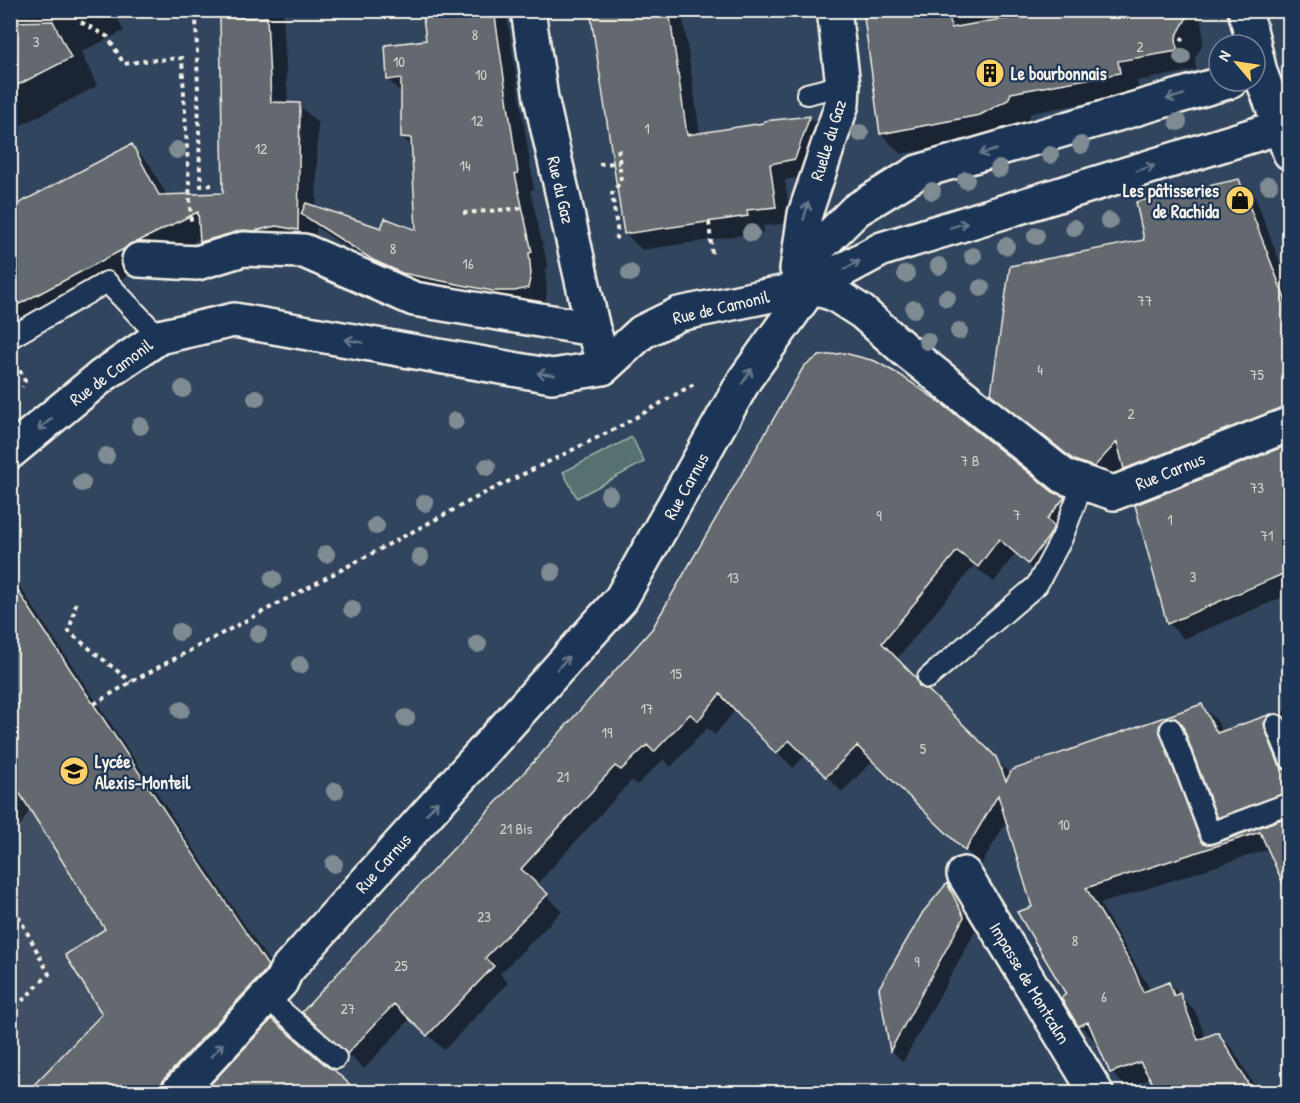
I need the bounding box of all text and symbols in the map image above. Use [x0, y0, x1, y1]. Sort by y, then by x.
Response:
house number: 8 [472, 24, 478, 45]
house number: 3 [33, 31, 40, 52]
north arrow [1207, 33, 1267, 93]
house number: 2 [1136, 36, 1144, 57]
text: N [1212, 46, 1236, 65]
house number: 10 [393, 51, 405, 72]
building icon: Le bourbonnais [974, 57, 1006, 89]
place label: Le bourbonnais [1011, 61, 1107, 86]
house number: 10 [475, 64, 487, 85]
one-way arrow [1166, 92, 1185, 104]
street label: Ruelle du Gaz [804, 96, 852, 184]
house number: 12 [471, 110, 483, 131]
house number: 1 [644, 118, 650, 139]
house number: 12 [255, 138, 267, 159]
one-way arrow [979, 147, 998, 158]
street label: Rue du Gaz [541, 154, 581, 226]
house number: 14 [459, 155, 471, 176]
one-way arrow [1136, 162, 1155, 173]
place label: Les pâtisseries de Rachida [1123, 178, 1220, 224]
shop icon: Les pâtisseries de Rachida [1224, 184, 1256, 216]
one-way arrow [801, 202, 813, 221]
one-way arrow [949, 219, 968, 230]
house number: 8 [390, 238, 396, 259]
house number: 16 [462, 253, 474, 274]
one-way arrow [842, 259, 860, 270]
street label: Rue de Camonil [670, 284, 772, 330]
house number: 77 [1138, 290, 1152, 311]
street label: Rue de Camonil [64, 332, 158, 412]
one-way arrow [344, 335, 364, 346]
house number: 4 [1037, 359, 1043, 380]
house number: 75 [1250, 364, 1265, 385]
one-way arrow [536, 368, 556, 379]
one-way arrow [742, 368, 754, 385]
house number: 2 [1127, 403, 1135, 424]
one-way arrow [37, 417, 53, 430]
street label: Rue Carnus [1132, 446, 1208, 496]
street label: Rue Carnus [657, 448, 715, 524]
house number: 7 B [961, 450, 979, 471]
house number: 73 [1250, 477, 1264, 498]
house number: 7 [1013, 504, 1021, 525]
house number: 9 [876, 505, 882, 526]
house number: 1 [1167, 509, 1173, 530]
house number: 71 [1261, 525, 1273, 546]
house number: 3 [1190, 566, 1197, 587]
house number: 13 [727, 567, 739, 588]
one-way arrow [556, 656, 570, 671]
house number: 15 [670, 663, 683, 684]
house number: 17 [641, 698, 653, 719]
house number: 19 [602, 722, 613, 743]
house number: 5 [920, 738, 927, 759]
place label: Lycée Alexis-Monteil [95, 749, 192, 795]
school or university icon: Lycée Alexis-Monteil [58, 755, 90, 787]
house number: 21 [557, 766, 569, 787]
one-way arrow [425, 801, 439, 816]
house number: 10 [1058, 814, 1070, 835]
house number: 21 Bis [500, 818, 533, 839]
street label: Rue Carnus [349, 828, 417, 898]
house number: 23 [477, 906, 491, 927]
street label: Impasse de Montcalm [984, 917, 1076, 1049]
house number: 8 [1072, 930, 1078, 951]
house number: 9 [914, 951, 920, 972]
house number: 25 [394, 955, 408, 976]
house number: 6 [1101, 986, 1107, 1007]
house number: 27 [341, 998, 355, 1019]
one-way arrow [210, 1042, 224, 1057]

